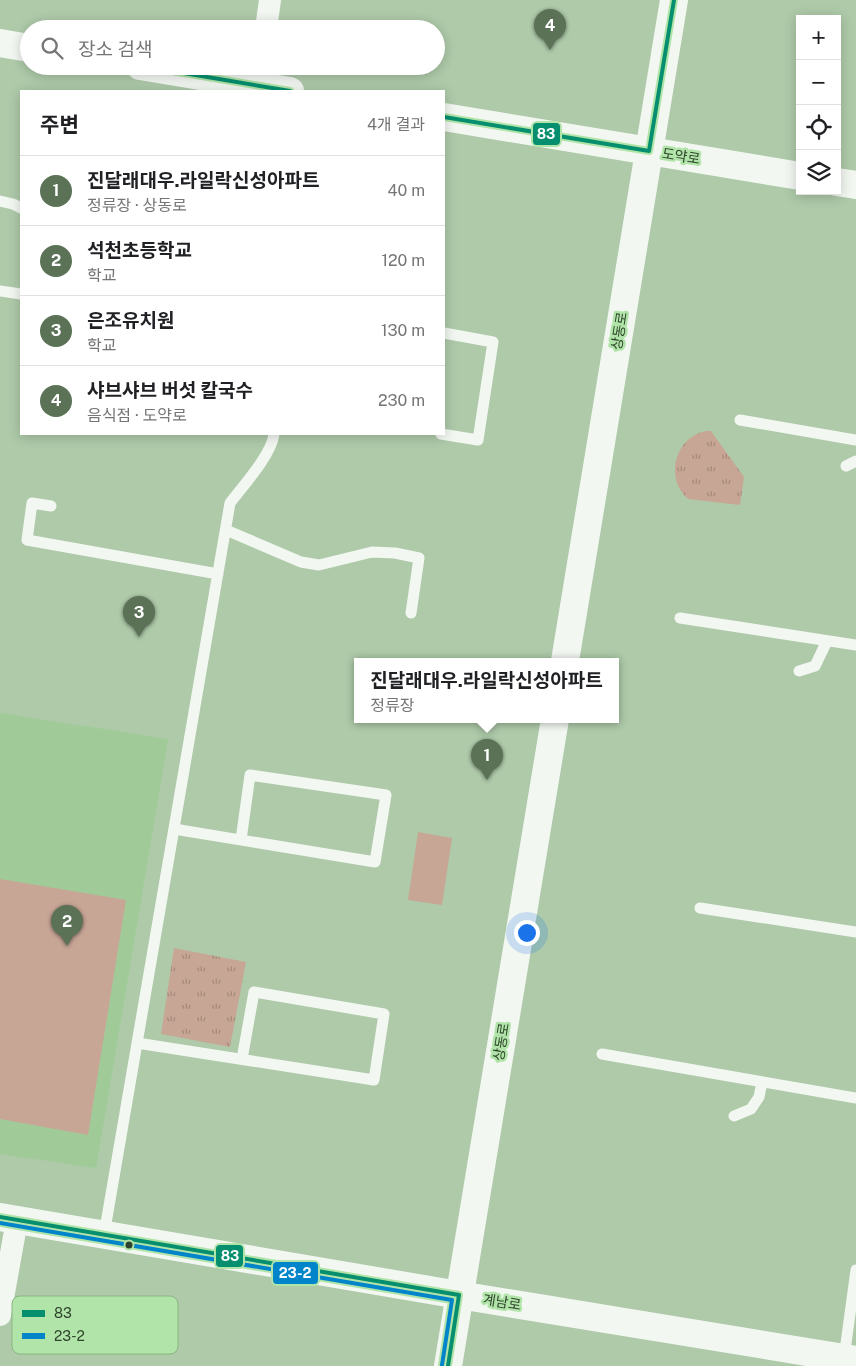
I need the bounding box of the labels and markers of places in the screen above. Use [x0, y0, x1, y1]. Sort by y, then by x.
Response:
pin: 4 [534, 9, 566, 50]
pin: 3 [123, 596, 155, 637]
pin: 1 [471, 739, 503, 780]
pin: 2 [51, 905, 83, 946]
unlabelled marker [124, 1240, 134, 1250]

